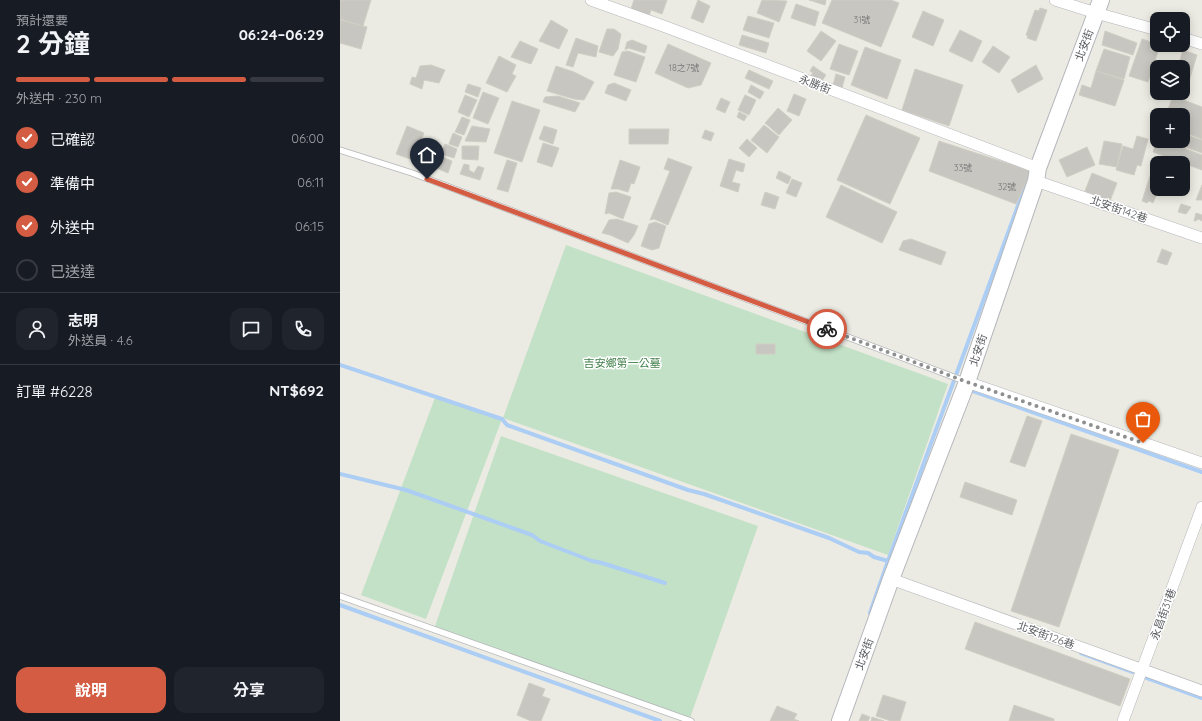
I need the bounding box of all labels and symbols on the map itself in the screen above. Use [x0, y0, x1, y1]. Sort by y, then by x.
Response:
house number: 31號 [853, 14, 871, 25]
street label: 北安街 [1072, 27, 1096, 63]
house number: 18之7號 [669, 62, 699, 73]
street label: 永勝街 [797, 72, 833, 96]
pin [410, 138, 444, 179]
house number: 33號 [954, 162, 972, 173]
house number: 32號 [998, 181, 1016, 192]
street label: 北安街142巷 [1088, 193, 1150, 225]
courier [807, 309, 847, 349]
street label: 北安街 [966, 332, 990, 368]
park label: 吉安鄉第一公墓 [584, 356, 661, 370]
pin [1126, 402, 1160, 443]
street label: 永昌街31巷 [1147, 586, 1179, 642]
street label: 北安街126巷 [1015, 618, 1077, 652]
street label: 北安街 [852, 636, 876, 672]

